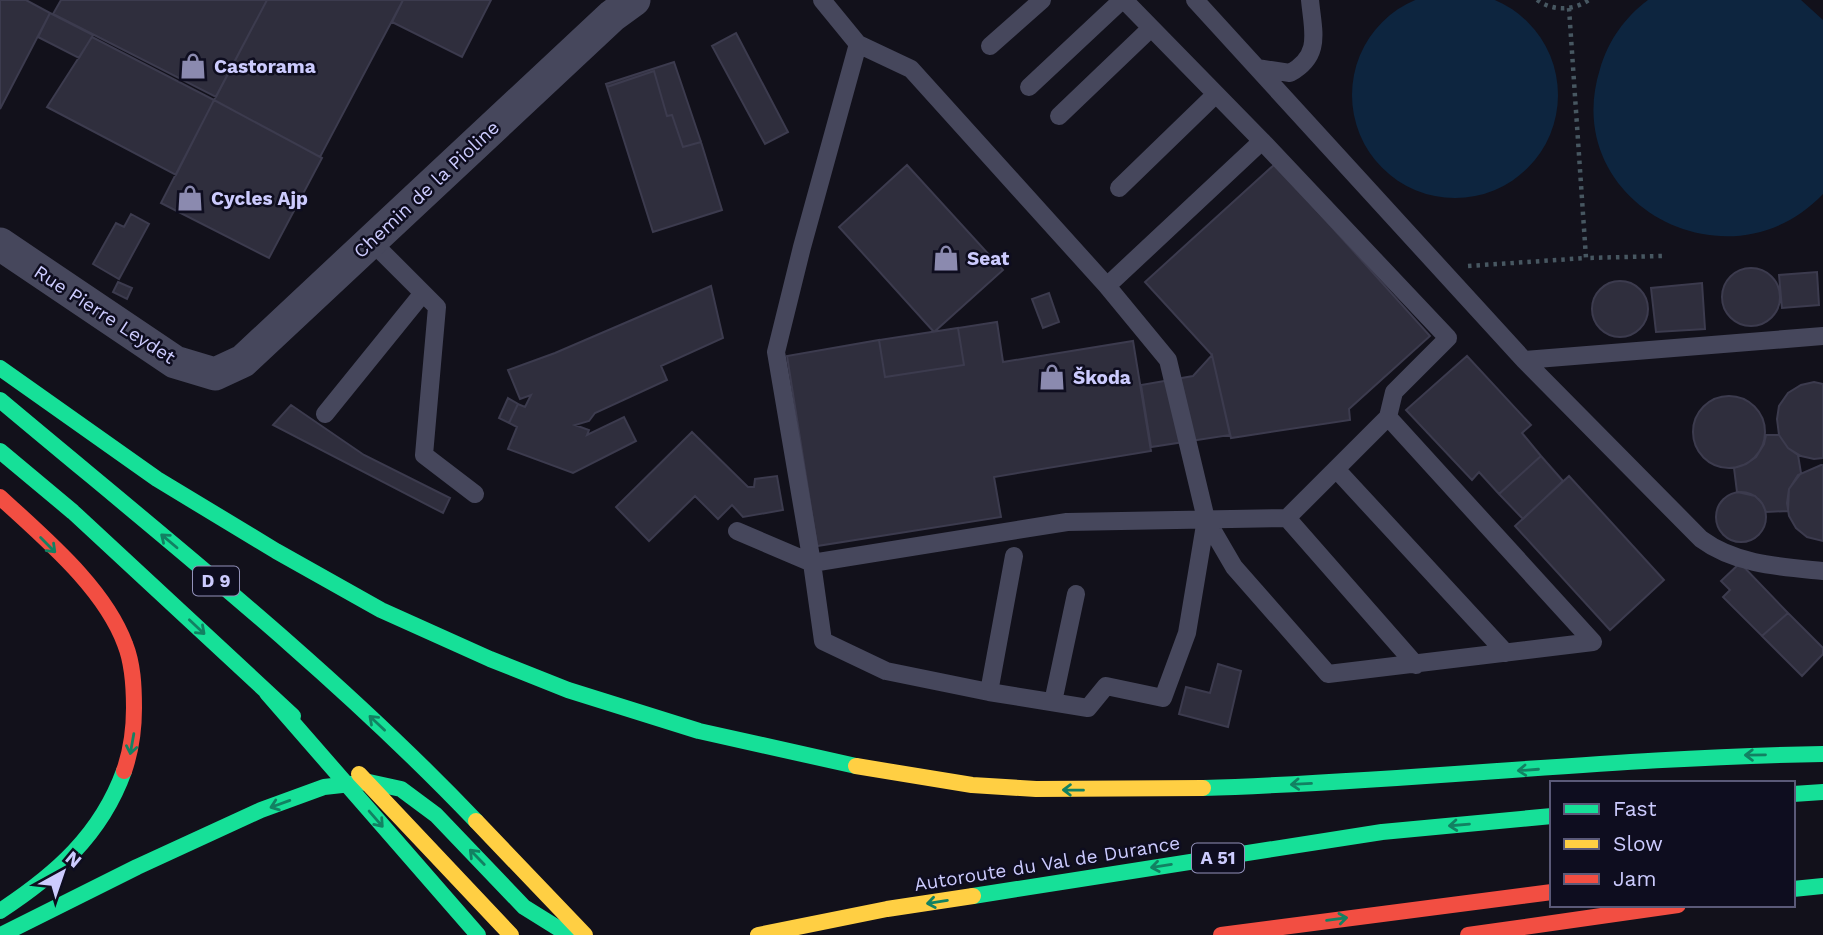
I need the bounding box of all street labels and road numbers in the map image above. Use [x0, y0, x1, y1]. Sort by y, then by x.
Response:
street label: Chemin de la Pioline [349, 116, 504, 263]
street label: Rue Pierre Leydet [30, 260, 180, 369]
road number: D 9 [193, 566, 239, 596]
street label: Autoroute du Val de Durance [913, 831, 1182, 896]
road number: A 51 [1192, 844, 1244, 872]

